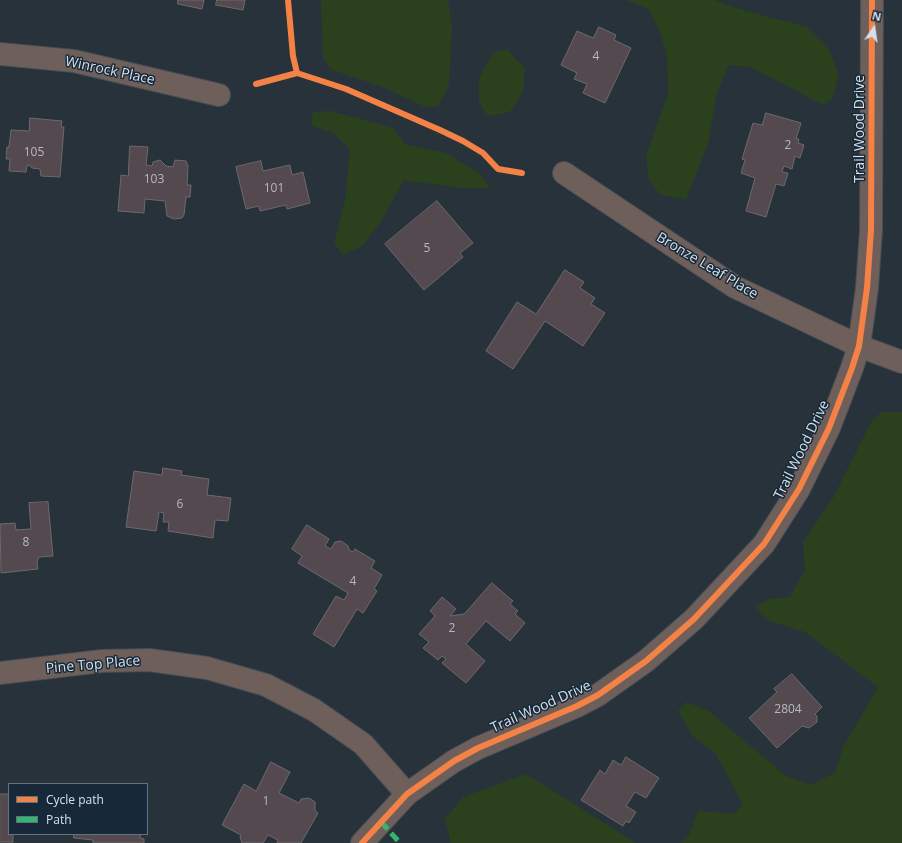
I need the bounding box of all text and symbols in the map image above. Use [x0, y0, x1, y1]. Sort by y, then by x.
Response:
north arrow [854, 8, 894, 48]
text: N [871, 8, 883, 24]
house number: 4 [593, 50, 599, 64]
street label: Winrock Place [64, 53, 156, 89]
street label: Trail Wood Drive [852, 75, 868, 183]
house number: 2 [785, 139, 791, 153]
house number: 105 [24, 146, 44, 160]
house number: 103 [144, 173, 164, 187]
house number: 101 [264, 182, 284, 196]
street label: Bronze Leaf Place [653, 229, 761, 303]
house number: 5 [424, 242, 430, 256]
street label: Trail Wood Drive [771, 398, 833, 502]
house number: 6 [177, 498, 183, 512]
house number: 8 [23, 536, 29, 550]
house number: 4 [350, 575, 356, 589]
house number: 2 [449, 622, 455, 636]
street label: Pine Top Place [45, 653, 141, 677]
street label: Trail Wood Drive [488, 677, 594, 737]
house number: 2804 [774, 703, 802, 717]
legend [8, 783, 148, 835]
text: Cycle path [46, 791, 104, 808]
house number: 1 [263, 795, 269, 809]
text: Path [46, 811, 72, 828]

